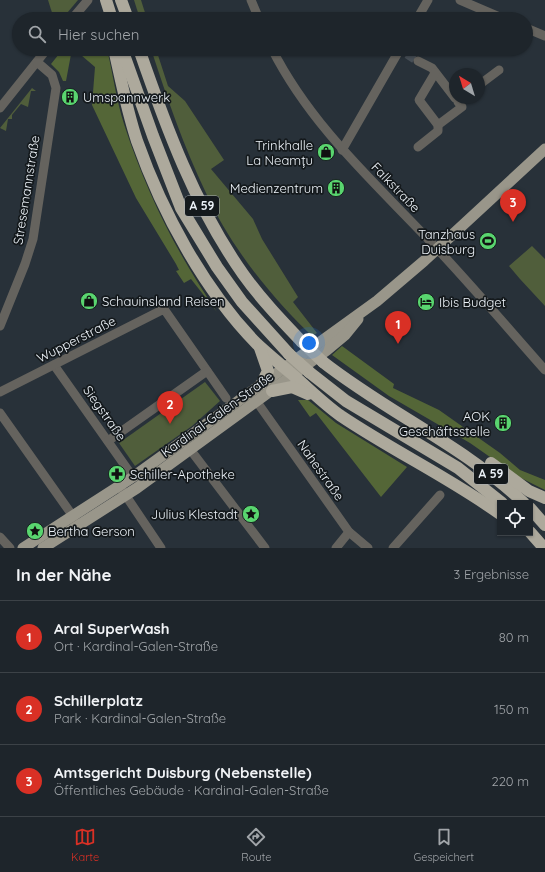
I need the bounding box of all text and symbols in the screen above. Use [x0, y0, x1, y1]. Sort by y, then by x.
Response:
search box [12, 12, 533, 56]
icon: search [26, 23, 48, 45]
text: Hier suchen [58, 25, 139, 44]
north arrow [449, 68, 485, 104]
building icon: Umspannwerk [60, 87, 80, 107]
place label: Umspannwerk [83, 89, 170, 105]
street label: Stresemannstraße [9, 134, 43, 246]
place label: Trinkhalle La Neamțu [246, 137, 313, 168]
shop icon: Trinkhalle La Neamțu [316, 142, 336, 162]
street label: Falkstraße [368, 159, 424, 215]
building icon: Medienzentrum [326, 178, 346, 198]
place label: Medienzentrum [230, 180, 323, 196]
pin: 3 [500, 189, 526, 222]
road number: A 59 [185, 196, 219, 216]
place label: Tanzhaus Duisburg [418, 226, 475, 257]
sports icon: Tanzhaus Duisburg [478, 231, 498, 251]
shop icon: Schauinsland Reisen [79, 291, 99, 311]
hotel icon: Ibis Budget [416, 292, 436, 312]
place label: Schauinsland Reisen [102, 293, 225, 309]
place label: Ibis Budget [439, 294, 506, 310]
pin: 1 [385, 311, 411, 344]
street label: Wupperstraße [34, 312, 118, 366]
your location [299, 333, 319, 353]
street label: Kardinal-Galen-Straße [158, 368, 276, 460]
street label: Siegstraße [80, 382, 130, 444]
pin: 2 [157, 391, 183, 424]
place label: AOK Geschäftsstelle [399, 408, 490, 439]
building icon: AOK Geschäftsstelle [493, 413, 513, 433]
street label: Nahestraße [294, 437, 348, 503]
pharmacy icon: Schiller-Apotheke [107, 464, 127, 484]
road number: A 59 [474, 464, 508, 484]
place label: Schiller-Apotheke [130, 466, 235, 482]
map controls [497, 500, 533, 536]
button: locate [497, 500, 533, 536]
place icon: Julius Klestadt [241, 504, 261, 524]
place label: Julius Klestadt [151, 506, 238, 522]
place icon: Bertha Gerson [25, 521, 45, 541]
place label: Bertha Gerson [48, 523, 135, 539]
text: In der Nähe [16, 564, 112, 585]
text: 3 Ergebnisse [454, 566, 529, 582]
text: Aral SuperWash [54, 619, 170, 638]
text: 1 [26, 629, 32, 645]
text: 80 m [499, 629, 529, 645]
text: Ort · Kardinal-Galen-Straße [54, 638, 218, 654]
text: Schillerplatz [54, 691, 143, 710]
text: 2 [25, 701, 33, 717]
text: 150 m [494, 701, 529, 717]
text: Park · Kardinal-Galen-Straße [54, 710, 226, 726]
text: Amtsgericht Duisburg (Nebenstelle) [54, 763, 312, 782]
text: 3 [26, 773, 32, 789]
text: 220 m [491, 773, 529, 789]
text: Öffentliches Gebäude · Kardinal-Galen-Straße [54, 782, 329, 798]
tab: Karte [71, 826, 99, 864]
tab: Route [241, 826, 271, 864]
tab: Gespeichert [414, 826, 474, 864]

